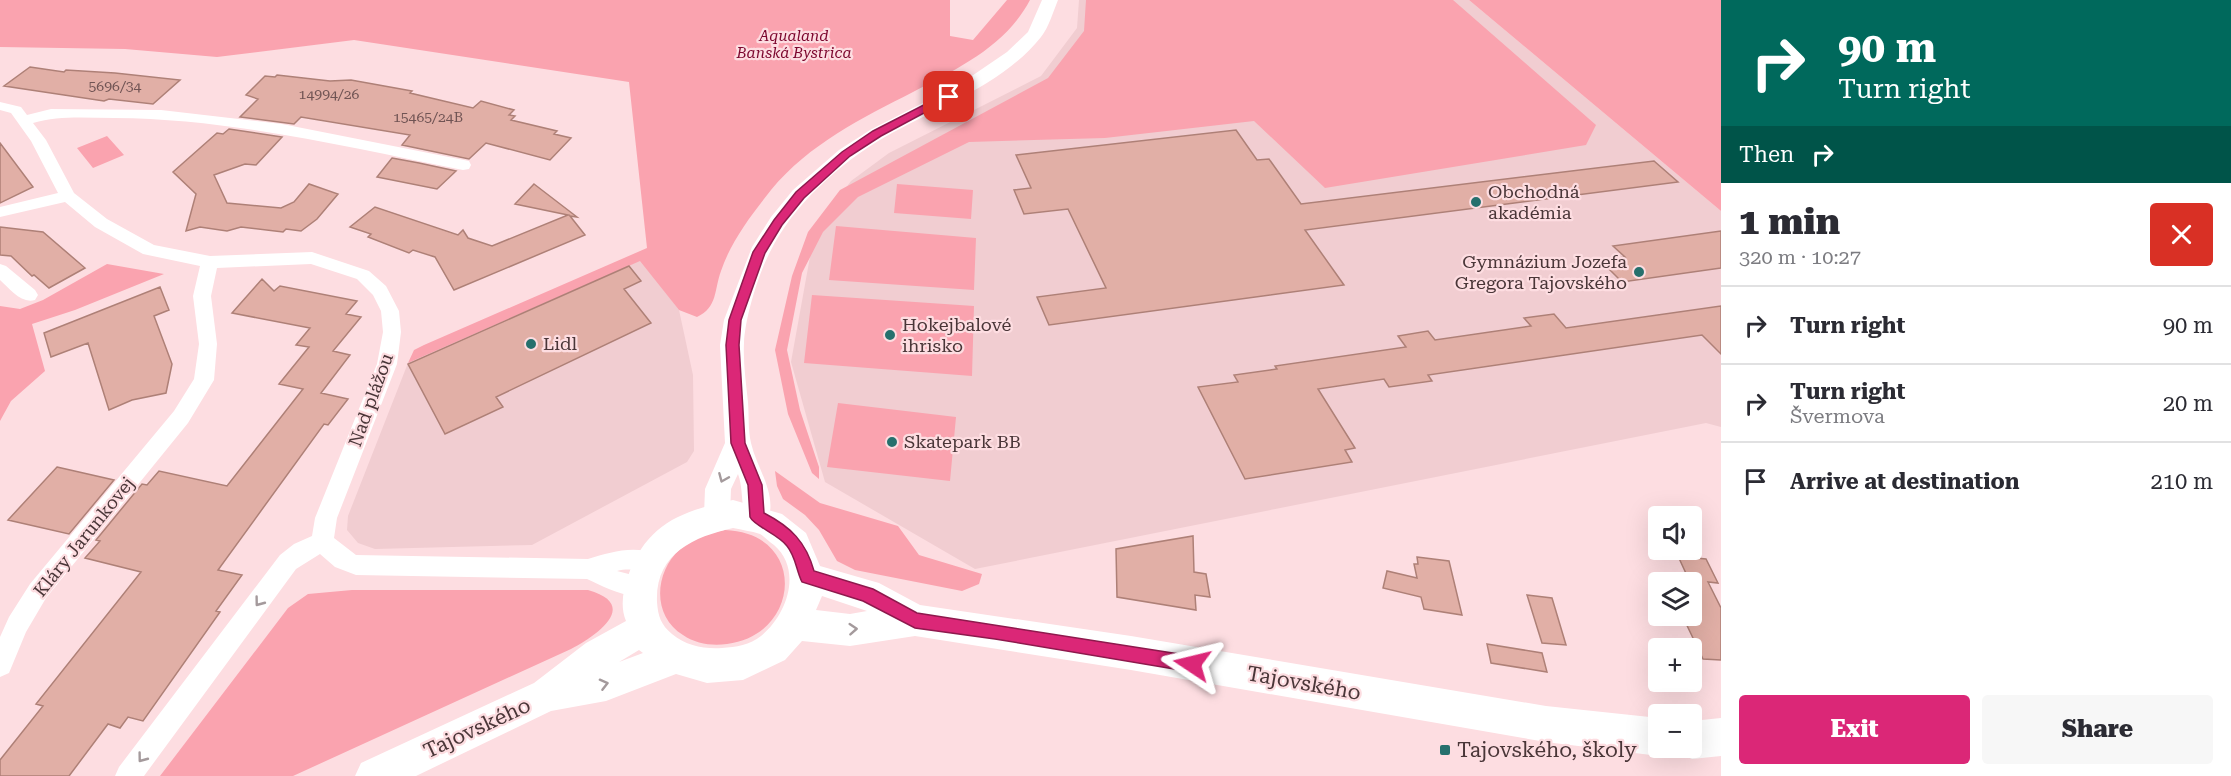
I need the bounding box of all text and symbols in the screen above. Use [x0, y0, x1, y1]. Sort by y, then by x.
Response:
text: 90 m [1838, 23, 1936, 72]
icon: right [1739, 24, 1817, 102]
park label: Aqualand Banská Bystrica [736, 27, 851, 62]
pin [923, 71, 974, 122]
text: Turn right [1838, 73, 1971, 105]
house number: 5696/34 [89, 78, 142, 94]
icon: arrive [932, 80, 965, 113]
house number: 14994/26 [299, 86, 360, 102]
house number: 15465/24B [393, 109, 463, 125]
icon: right [1806, 138, 1839, 171]
text: Then [1739, 142, 1794, 167]
place label: Obchodná akadémia [1488, 181, 1580, 223]
marker: Obchodná akadémia [1469, 195, 1483, 209]
text: 1 min [1739, 201, 1840, 243]
button: close [2150, 203, 2213, 266]
text: 320 m · 10:27 [1739, 245, 1861, 269]
place label: Gymnázium Jozefa Gregora Tajovského [1455, 251, 1627, 293]
marker: Gymnázium Jozefa Gregora Tajovského [1632, 265, 1646, 279]
icon: right [1739, 309, 1772, 342]
text: Turn right [1790, 313, 1905, 338]
text: 90 m [2163, 313, 2213, 338]
place label: Hokejbalové ihrisko [902, 314, 1011, 356]
marker: Hokejbalové ihrisko [883, 328, 897, 342]
place label: Lidl [543, 333, 577, 354]
marker: Lidl [524, 337, 538, 351]
street label: Nad plážou [344, 350, 397, 449]
text: Turn right [1790, 379, 1905, 404]
icon: right [1739, 387, 1772, 420]
text: 20 m [2163, 391, 2213, 416]
text: Švermova [1790, 404, 1885, 428]
place label: Skatepark BB [904, 431, 1021, 452]
marker: Skatepark BB [885, 435, 899, 449]
icon: arrive [1739, 465, 1772, 498]
text: Arrive at destination [1790, 469, 2019, 494]
text: 210 m [2150, 469, 2213, 494]
one-way arrow [718, 472, 730, 483]
street label: Kláry Jarunkovej [29, 473, 138, 601]
map controls [1648, 506, 1702, 758]
button: sound [1648, 506, 1702, 560]
button: layers [1648, 572, 1702, 626]
one-way arrow [255, 595, 266, 606]
one-way arrow [849, 623, 858, 636]
position arrow [1160, 632, 1224, 696]
button: + [1648, 638, 1702, 692]
street label: Tajovského [1245, 661, 1363, 705]
one-way arrow [599, 678, 609, 691]
street label: Tajovského [420, 693, 534, 763]
button: Exit [1739, 695, 1970, 764]
button: Share [1982, 695, 2213, 764]
button: − [1648, 704, 1702, 758]
place label: Tajovského, školy [1457, 738, 1637, 762]
marker: Tajovského, školy [1438, 743, 1452, 757]
one-way arrow [138, 751, 149, 762]

